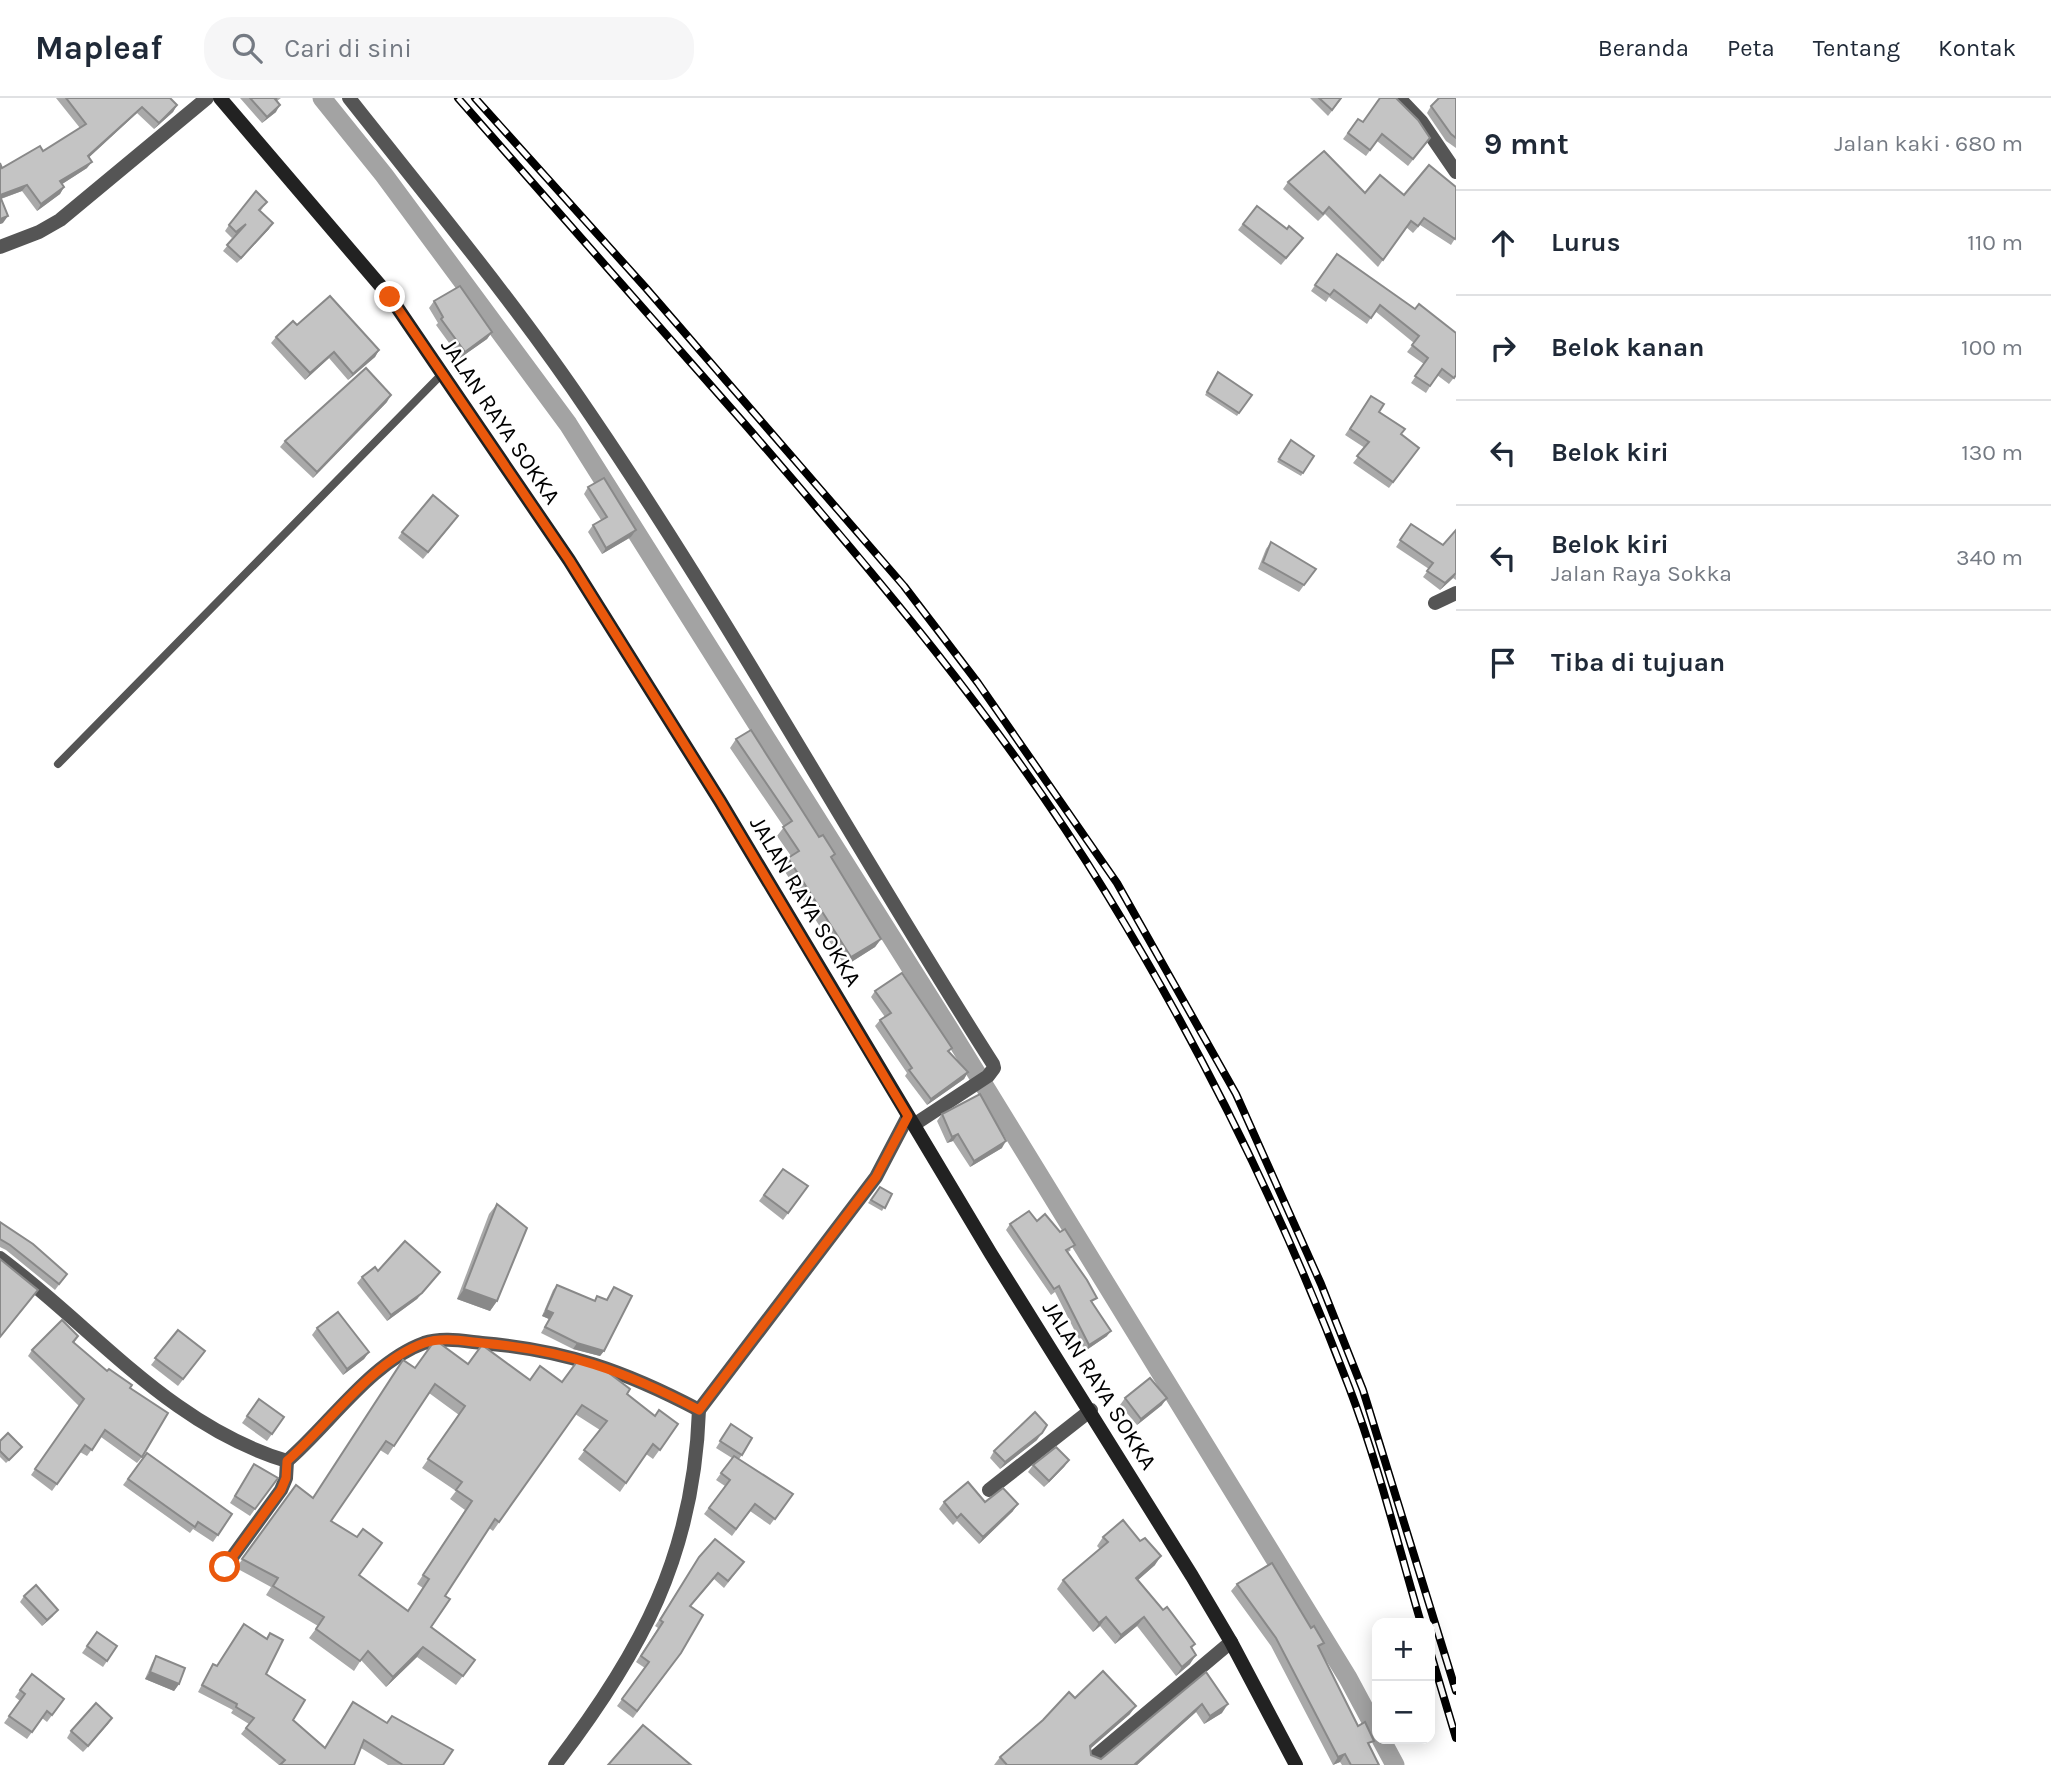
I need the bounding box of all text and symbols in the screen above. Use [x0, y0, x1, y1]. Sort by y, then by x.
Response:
search box [204, 17, 694, 80]
text: Mapleaf [35, 29, 162, 67]
icon: search [228, 29, 266, 67]
text: Cari di sini [284, 33, 412, 64]
text: Beranda [1598, 34, 1689, 62]
text: Peta [1727, 34, 1775, 62]
text: Tentang [1813, 34, 1900, 62]
text: Kontak [1938, 34, 2016, 62]
text: 9 mnt [1484, 126, 1569, 162]
text: Jalan kaki · 680 m [1834, 130, 2023, 157]
icon: ahead [1484, 224, 1522, 262]
text: Lurus [1551, 227, 1620, 258]
text: 110 m [1967, 229, 2023, 256]
route end [374, 281, 405, 312]
icon: right [1484, 329, 1522, 367]
text: Belok kanan [1551, 332, 1704, 363]
street label: JALAN RAYA SOKKA [435, 333, 566, 509]
text: 100 m [1961, 334, 2023, 361]
icon: left [1484, 434, 1522, 472]
text: Belok kiri [1551, 437, 1669, 468]
text: 130 m [1961, 439, 2023, 466]
text: Belok kiri [1551, 529, 1669, 560]
icon: left [1484, 539, 1522, 577]
text: 340 m [1956, 544, 2023, 571]
text: Jalan Raya Sokka [1551, 560, 1732, 587]
icon: arrive [1484, 644, 1522, 682]
text: Tiba di tujuan [1551, 647, 1725, 678]
street label: JALAN RAYA SOKKA [744, 811, 867, 991]
street label: JALAN RAYA SOKKA [1037, 1296, 1162, 1475]
route start [209, 1551, 240, 1582]
map controls [1372, 1618, 1435, 1744]
button: + [1372, 1618, 1435, 1681]
button: − [1372, 1681, 1435, 1744]

